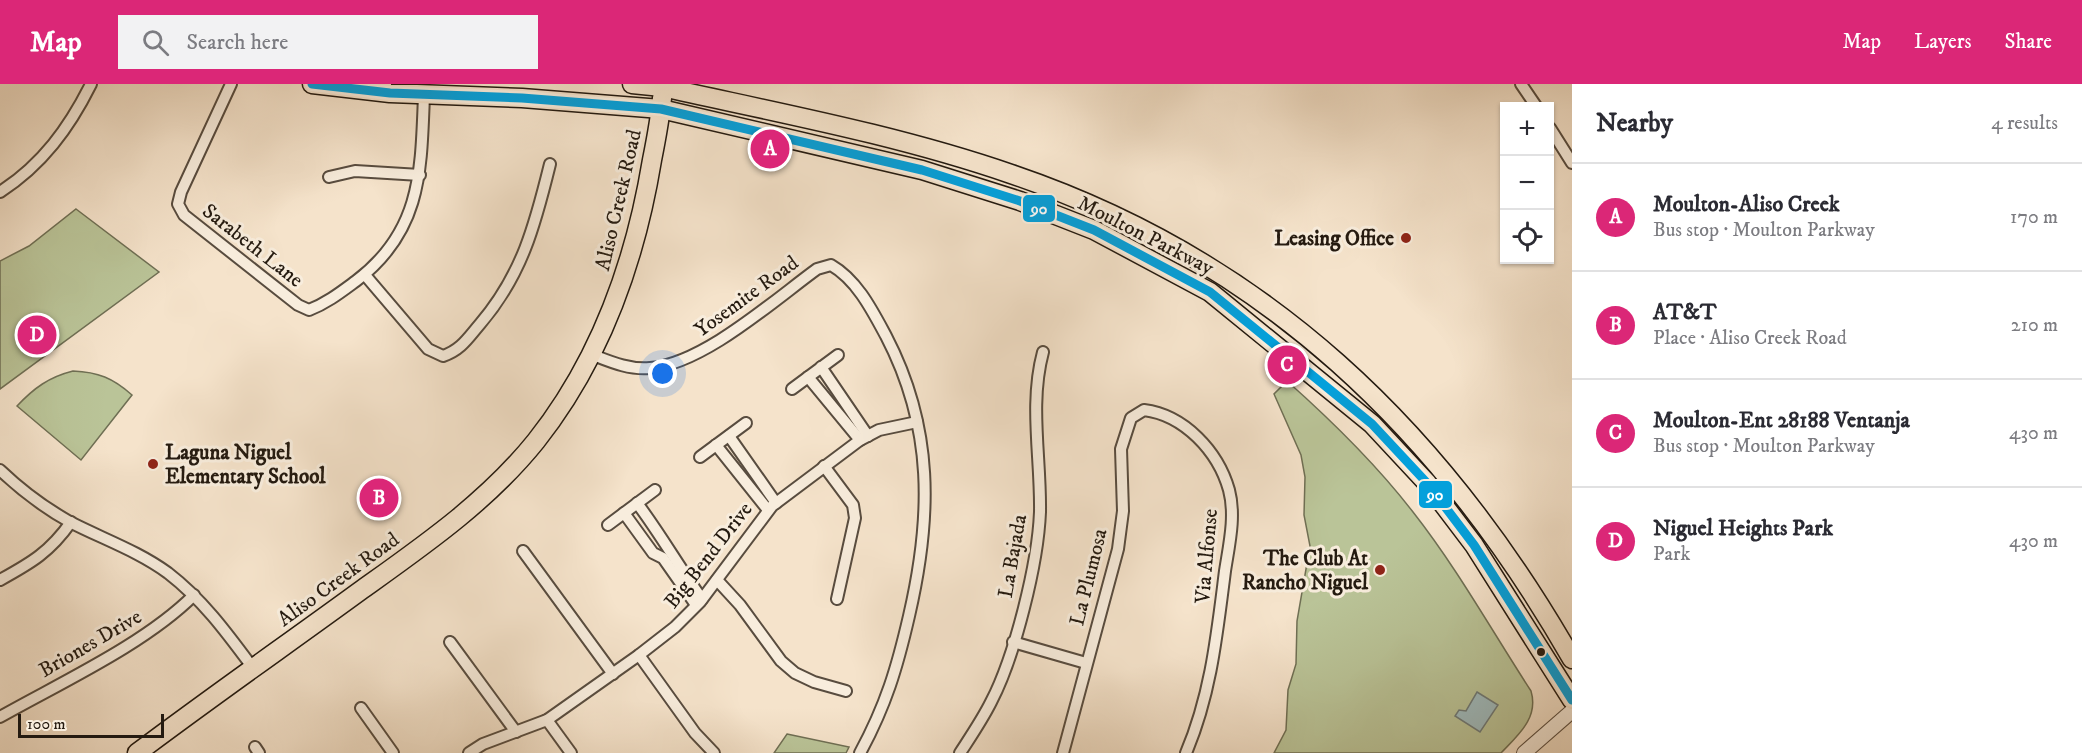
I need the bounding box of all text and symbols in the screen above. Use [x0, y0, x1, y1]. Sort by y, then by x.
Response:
search box [118, 15, 538, 69]
text: Map [30, 25, 82, 60]
icon: search [139, 26, 172, 59]
text: Search here [187, 29, 288, 56]
text: Map [1842, 29, 1881, 55]
text: Layers [1914, 29, 1972, 55]
text: Share [2005, 29, 2052, 55]
map controls [1500, 102, 1554, 264]
button: + [1500, 102, 1554, 156]
text: Nearby [1596, 107, 1673, 140]
text: 4 results [1991, 111, 2058, 136]
pin: A [750, 126, 790, 172]
street label: Aliso Creek Road [590, 127, 648, 273]
button: − [1500, 156, 1554, 210]
street label: Moulton Parkway [1073, 190, 1219, 282]
text: Moulton-Aliso Creek [1653, 191, 1840, 218]
line badge: 90 [1022, 194, 1056, 223]
street label: Sarabeth Lane [197, 198, 308, 293]
text: 90 [1030, 199, 1048, 219]
text: A [1609, 205, 1622, 230]
text: 170 m [2010, 205, 2058, 230]
button: locate [1500, 210, 1554, 264]
text: Bus stop · Moulton Parkway [1653, 218, 1875, 243]
place label: Leasing Office [1274, 226, 1394, 252]
marker: Leasing Office [1399, 231, 1413, 245]
street label: Yosemite Road [689, 250, 804, 343]
text: AT&T [1653, 299, 1717, 326]
pin: D [18, 312, 57, 358]
text: B [1609, 313, 1622, 338]
text: 210 m [2011, 313, 2058, 338]
text: Place · Aliso Creek Road [1653, 326, 1847, 351]
pin: C [1268, 342, 1306, 388]
your location [648, 359, 677, 388]
text: Moulton-Ent 28188 Ventanja [1653, 407, 1910, 434]
text: C [1609, 421, 1622, 446]
text: 430 m [2009, 421, 2058, 446]
text: Bus stop · Moulton Parkway [1653, 434, 1875, 459]
place label: Laguna Niguel Elementary School [165, 440, 326, 490]
marker: Laguna Niguel Elementary School [146, 457, 160, 471]
pin: B [360, 476, 398, 520]
line badge: 90 [1418, 480, 1453, 509]
text: 90 [1426, 485, 1444, 505]
street label: Big Bend Drive [659, 497, 759, 614]
street label: Via Alfonse [1190, 507, 1224, 606]
street label: La Bajada [993, 512, 1033, 600]
text: Niguel Heights Park [1653, 515, 1833, 542]
street label: La Plumosa [1064, 526, 1114, 628]
street label: Aliso Creek Road [273, 527, 405, 633]
text: D [1608, 529, 1623, 554]
text: 430 m [2009, 529, 2058, 554]
text: Park [1653, 542, 1690, 567]
place label: The Club At Rancho Niguel [1242, 546, 1369, 596]
marker: The Club At Rancho Niguel [1373, 563, 1387, 577]
street label: Briones Drive [34, 604, 147, 684]
unlabelled marker [1535, 646, 1547, 658]
scale bar [18, 711, 164, 738]
text: 100 m [27, 714, 66, 734]

